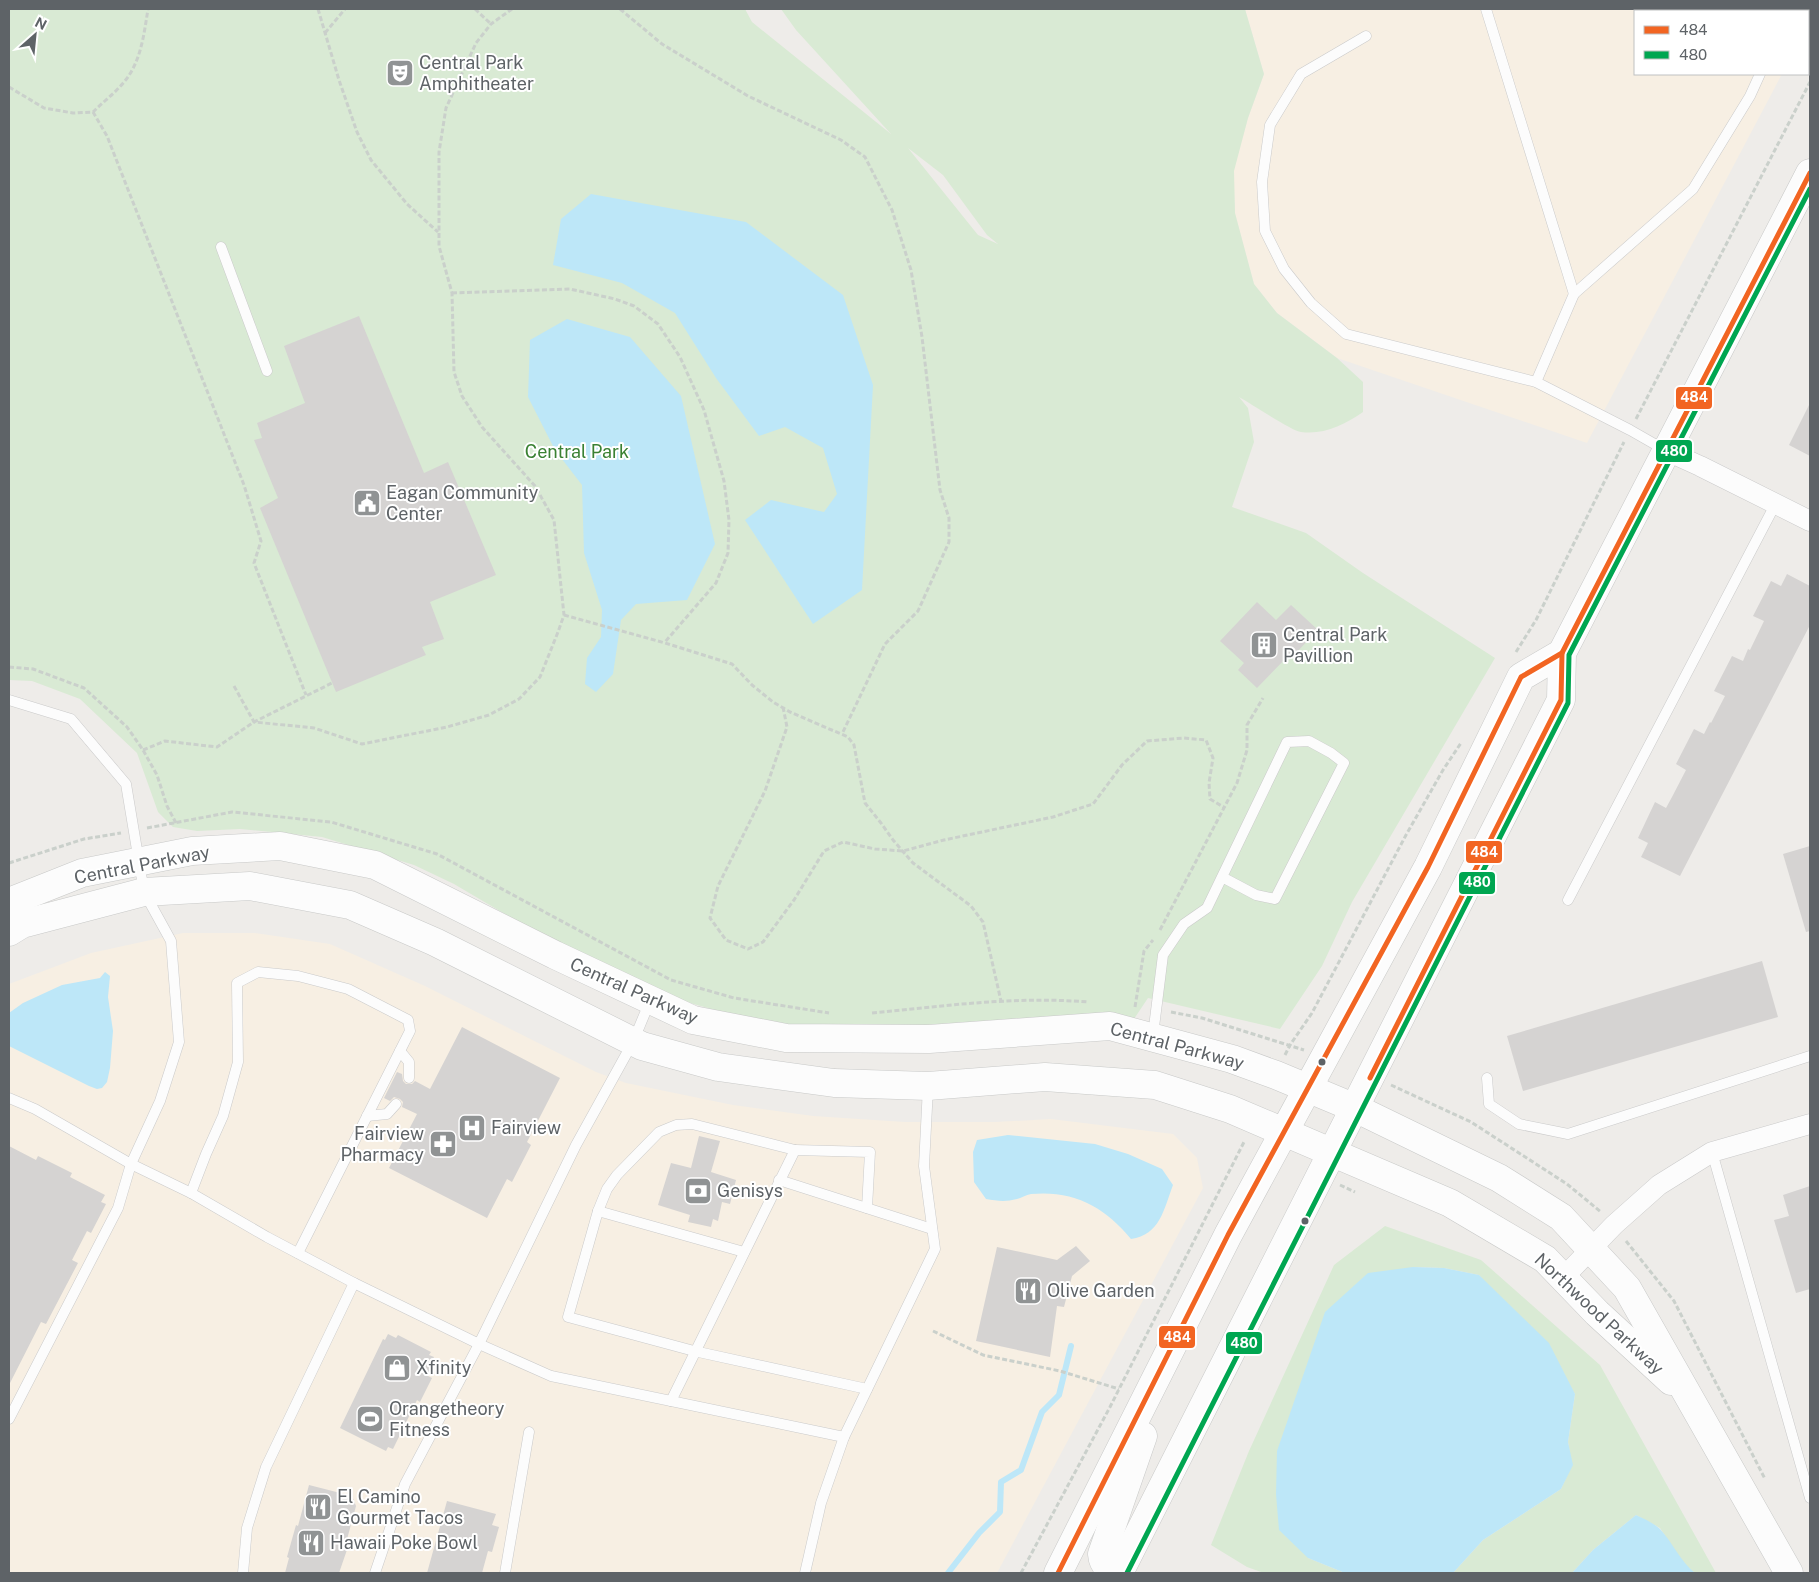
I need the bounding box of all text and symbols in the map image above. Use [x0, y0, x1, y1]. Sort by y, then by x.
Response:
north arrow [10, 10, 60, 60]
legend [1634, 10, 1809, 75]
text: N [32, 14, 49, 33]
text: 484 [1679, 21, 1708, 38]
text: 480 [1679, 46, 1707, 63]
place label: Central Park Amphitheater [419, 52, 534, 94]
theatre icon: Central Park Amphitheater [385, 58, 415, 88]
line badge: 484 [1675, 386, 1713, 410]
text: 484 [1680, 389, 1708, 405]
line badge: 480 [1655, 439, 1693, 463]
park label: Central Park [525, 441, 629, 462]
text: 480 [1660, 443, 1688, 459]
place label: Eagan Community Center [386, 482, 539, 524]
public building icon: Eagan Community Center [352, 488, 382, 518]
place label: Central Park Pavillion [1283, 624, 1387, 666]
building icon: Central Park Pavillion [1249, 630, 1279, 660]
line badge: 484 [1465, 840, 1503, 864]
street label: Central Parkway [72, 841, 212, 888]
text: 484 [1470, 844, 1498, 860]
line badge: 480 [1458, 871, 1496, 895]
text: 480 [1463, 874, 1491, 890]
street label: Central Parkway [567, 953, 702, 1028]
street label: Central Parkway [1108, 1018, 1247, 1074]
unlabelled marker [1317, 1057, 1327, 1067]
hospital icon: Fairview [457, 1113, 487, 1143]
place label: Fairview [491, 1117, 561, 1138]
place label: Fairview Pharmacy [340, 1123, 424, 1165]
pharmacy icon: Fairview Pharmacy [428, 1129, 458, 1159]
bank icon: Genisys [683, 1176, 713, 1206]
place label: Genisys [717, 1180, 783, 1201]
unlabelled marker [1300, 1216, 1310, 1226]
street label: Northwood Parkway [1531, 1248, 1668, 1379]
restaurant icon: Olive Garden [1013, 1276, 1043, 1306]
place label: Olive Garden [1047, 1280, 1155, 1301]
line badge: 484 [1158, 1325, 1196, 1349]
text: 484 [1163, 1329, 1191, 1345]
line badge: 480 [1225, 1331, 1263, 1355]
text: 480 [1230, 1335, 1258, 1351]
shop icon: Xfinity [382, 1353, 412, 1383]
place label: Xfinity [416, 1357, 472, 1378]
place label: Orangetheory Fitness [389, 1398, 505, 1440]
sports icon: Orangetheory Fitness [355, 1404, 385, 1434]
place label: El Camino Gourmet Tacos [337, 1486, 463, 1528]
restaurant icon: El Camino Gourmet Tacos [303, 1492, 333, 1522]
restaurant icon: Hawaii Poke Bowl [296, 1528, 326, 1558]
place label: Hawaii Poke Bowl [330, 1532, 478, 1553]

